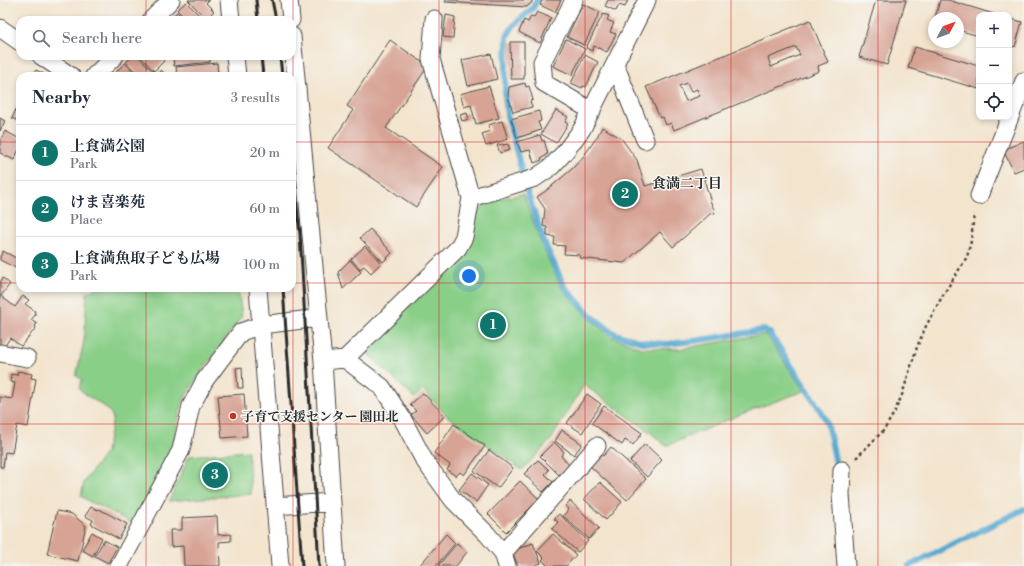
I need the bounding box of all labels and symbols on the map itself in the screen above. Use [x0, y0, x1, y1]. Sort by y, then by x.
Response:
north arrow [928, 12, 964, 48]
district label: 食満二丁目 [652, 175, 722, 193]
pin: 2 [612, 179, 638, 209]
your location [459, 266, 479, 286]
pin: 1 [480, 310, 506, 340]
place label: 子育て支援センター 園田北 [241, 409, 399, 425]
marker: 子育て支援センター 園田北 [228, 411, 238, 421]
pin: 3 [202, 460, 228, 490]

